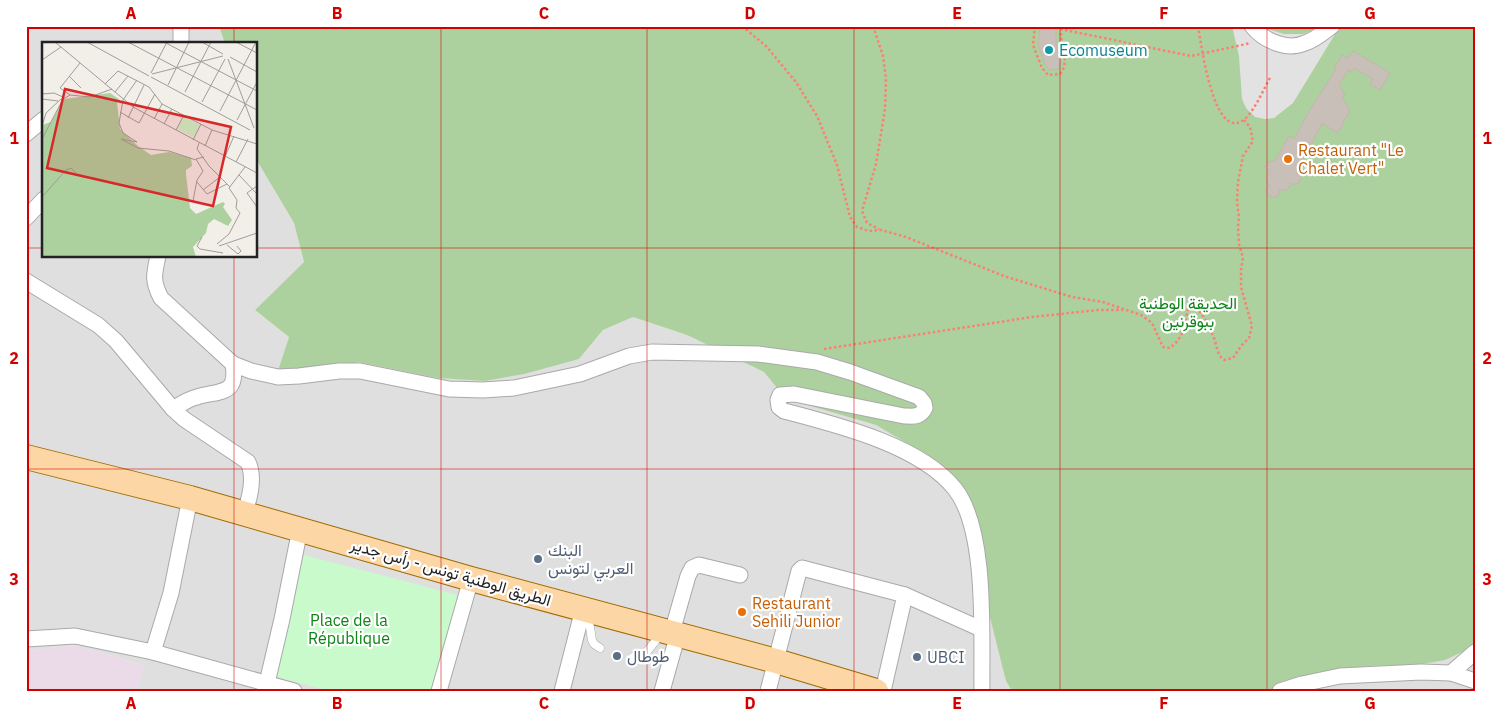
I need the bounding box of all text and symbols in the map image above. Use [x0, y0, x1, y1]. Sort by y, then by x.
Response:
text: A [126, 3, 137, 23]
text: B [332, 3, 343, 23]
text: C [539, 3, 549, 23]
text: D [744, 3, 756, 23]
text: E [952, 3, 962, 23]
text: F [1159, 3, 1169, 23]
text: G [1364, 3, 1376, 23]
place label: Ecomuseum [1059, 40, 1148, 60]
inset map [42, 42, 258, 258]
marker: Ecomuseum [1043, 44, 1055, 56]
text: 1 [9, 128, 19, 148]
text: 1 [1482, 128, 1492, 148]
place label: Restaurant "Le Chalet Vert" [1298, 140, 1404, 178]
marker: Restaurant "Le Chalet Vert" [1282, 153, 1294, 165]
park label: الحديقة الوطنية ببوقرنين [1139, 293, 1237, 332]
text: 2 [9, 348, 19, 368]
text: 2 [1482, 348, 1492, 368]
street label: الطريق الوطنية تونس - رأس جدير [347, 534, 554, 611]
place label: البنك العربي لتونس [548, 540, 633, 582]
marker: البنك العربي لتونس [532, 553, 544, 565]
text: 3 [9, 569, 19, 589]
text: 3 [1482, 569, 1492, 589]
place label: Restaurant Sehili Junior [752, 593, 841, 631]
marker: Restaurant Sehili Junior [736, 606, 748, 618]
park label: Place de la République [308, 610, 390, 648]
place label: طوطال [627, 646, 669, 667]
place label: UBCI [927, 647, 965, 667]
marker: طوطال [611, 650, 623, 662]
marker: UBCI [911, 651, 923, 663]
text: A [126, 693, 137, 713]
text: B [332, 693, 343, 713]
text: C [539, 693, 549, 713]
text: D [744, 693, 756, 713]
text: E [952, 693, 962, 713]
text: F [1159, 693, 1169, 713]
text: G [1364, 693, 1376, 713]

